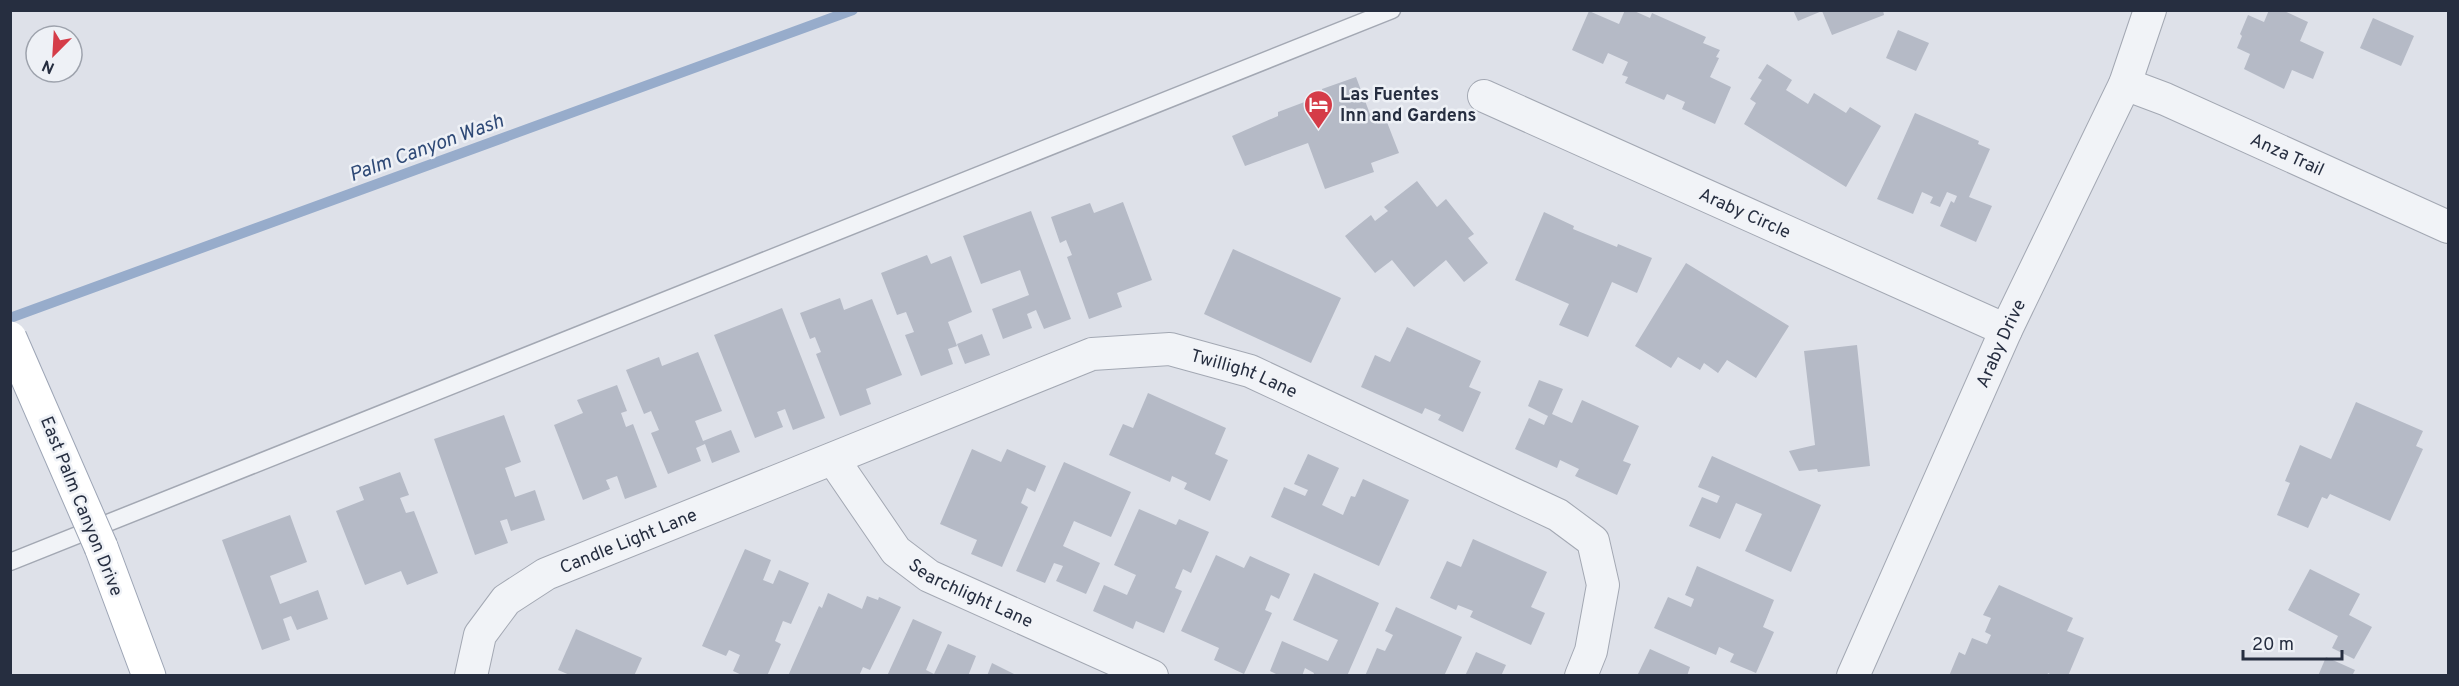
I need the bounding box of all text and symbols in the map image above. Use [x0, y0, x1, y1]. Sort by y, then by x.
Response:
north arrow [24, 24, 84, 84]
text: N [39, 54, 58, 77]
place label: Las Fuentes Inn and Gardens [1340, 84, 1476, 128]
hotel icon: Las Fuentes Inn and Gardens [1303, 88, 1335, 130]
water label: Palm Canyon Wash [346, 109, 508, 189]
street label: Anza Trail [2246, 129, 2327, 182]
street label: Araby Circle [1695, 184, 1794, 245]
street label: Araby Drive [1972, 296, 2032, 392]
street label: Twillight Lane [1188, 345, 1300, 404]
street label: East Palm Canyon Drive [34, 413, 127, 600]
street label: Candle Light Lane [557, 504, 701, 580]
street label: Searchlight Lane [903, 554, 1036, 634]
scale bar [2243, 623, 2342, 661]
text: 20 m [2252, 634, 2294, 657]

